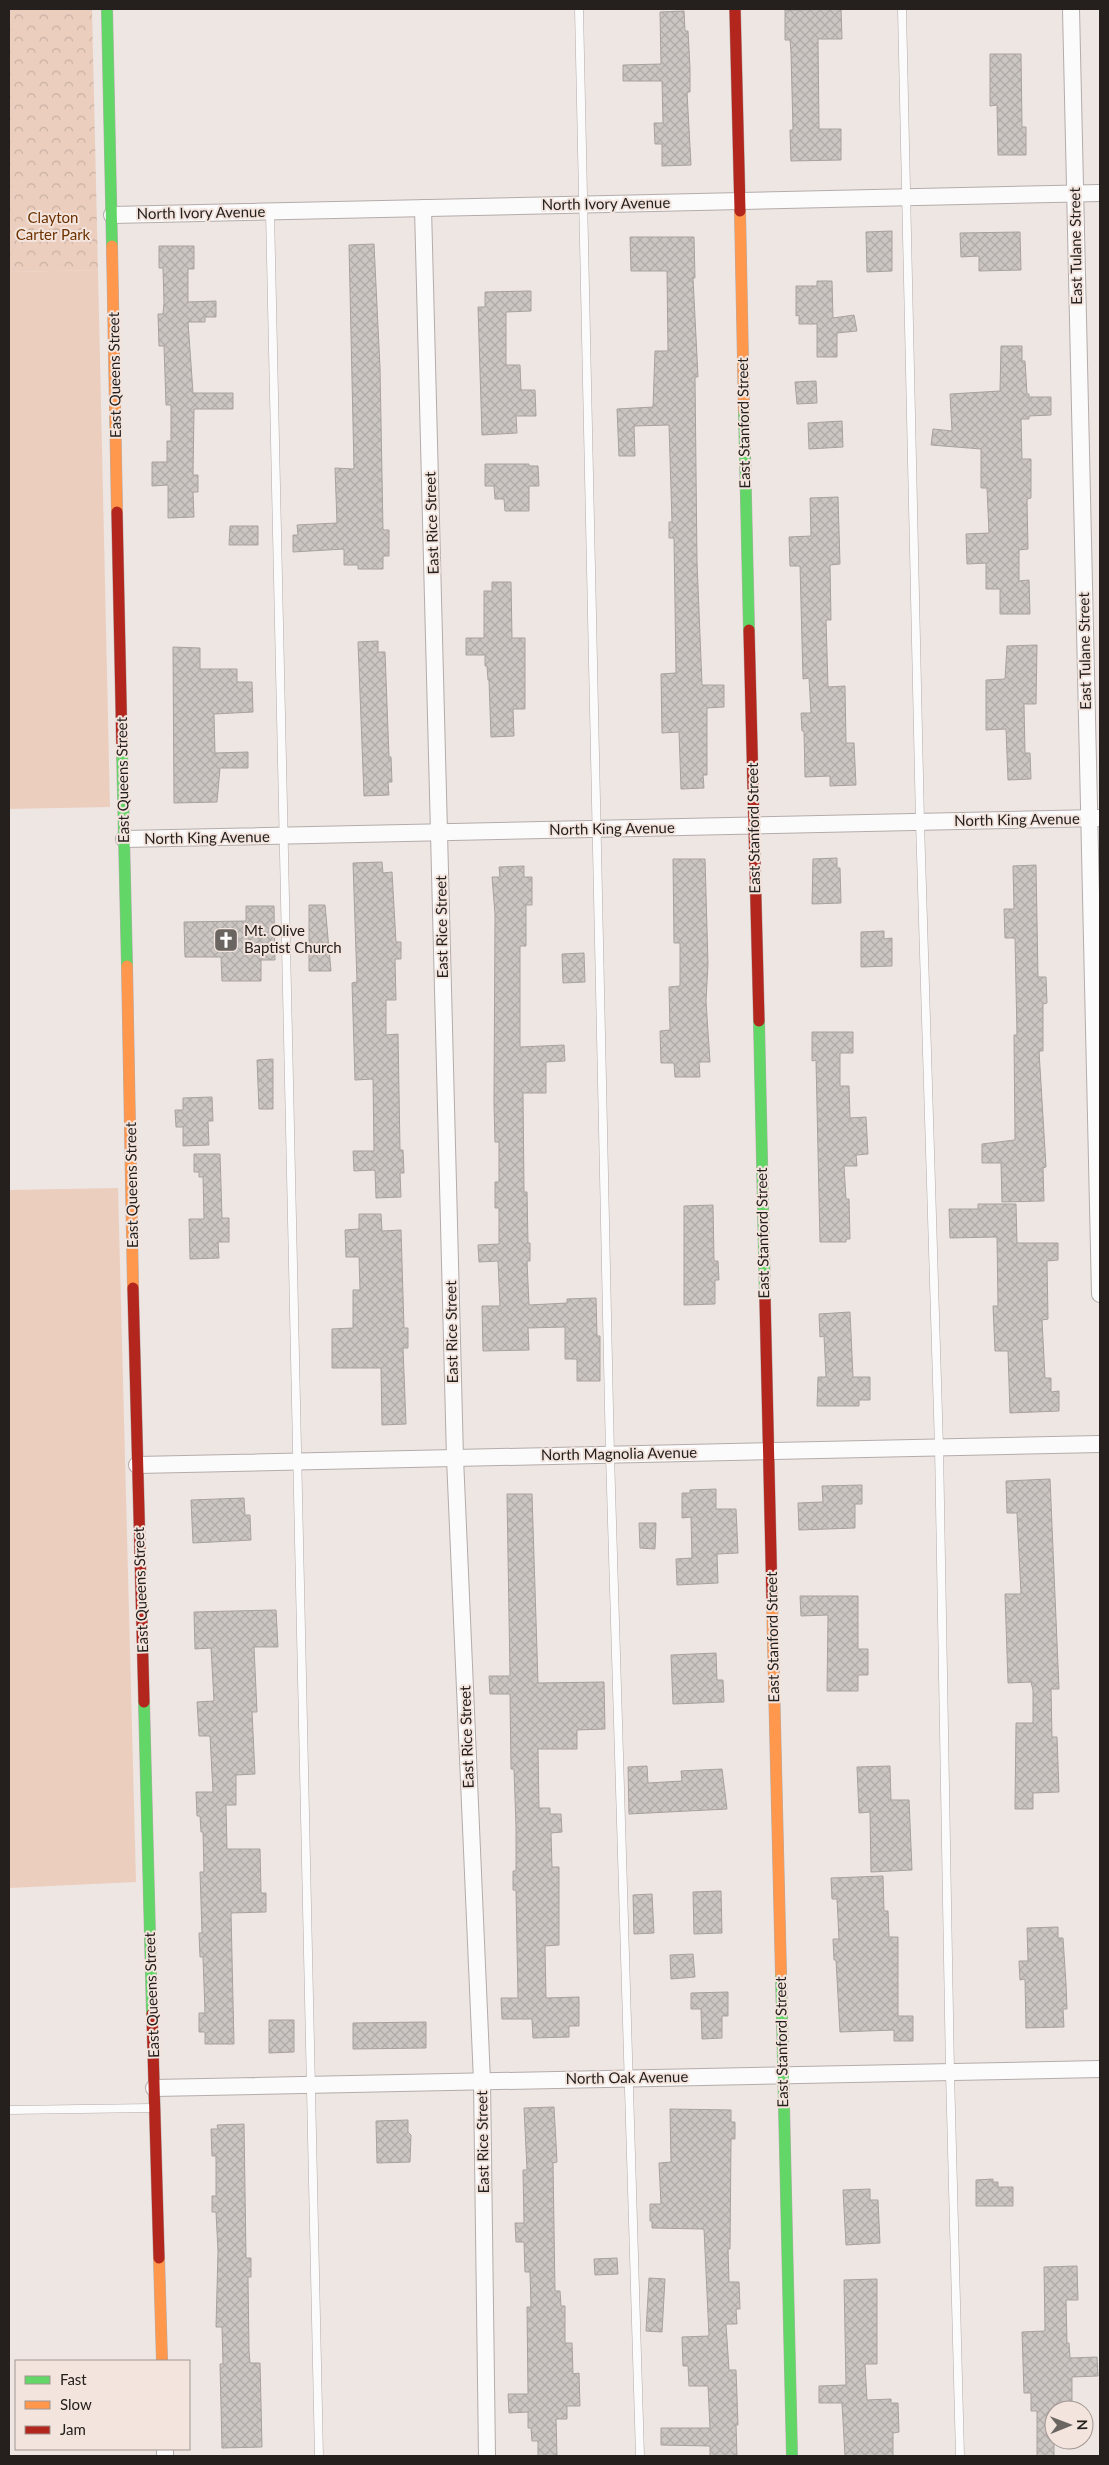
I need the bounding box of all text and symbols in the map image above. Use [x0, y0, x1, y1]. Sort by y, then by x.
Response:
street label: East Tulane Street [1065, 186, 1085, 305]
street label: North Ivory Avenue [542, 193, 671, 213]
street label: North Ivory Avenue [137, 202, 266, 222]
park label: Clayton Carter Park [16, 208, 91, 243]
street label: East Queens Street [104, 311, 124, 438]
street label: East Stanford Street [733, 357, 753, 489]
street label: East Rice Street [420, 471, 442, 575]
street label: East Tulane Street [1074, 591, 1094, 710]
street label: East Queens Street [112, 716, 132, 843]
street label: East Stanford Street [743, 762, 763, 894]
street label: North King Avenue [954, 809, 1080, 829]
street label: North King Avenue [549, 818, 675, 838]
street label: North King Avenue [144, 827, 270, 847]
street label: East Rice Street [431, 875, 451, 979]
place label: Mt. Olive Baptist Church [244, 921, 342, 956]
church icon: Mt. Olive Baptist Church [213, 927, 239, 953]
street label: East Queens Street [121, 1121, 141, 1248]
street label: East Stanford Street [752, 1167, 772, 1299]
street label: East Rice Street [441, 1280, 461, 1384]
street label: North Magnolia Avenue [541, 1443, 697, 1463]
street label: East Queens Street [129, 1526, 151, 1653]
street label: East Stanford Street [762, 1571, 782, 1703]
street label: East Rice Street [455, 1685, 477, 1789]
street label: East Queens Street [140, 1931, 162, 2058]
street label: East Stanford Street [771, 1976, 791, 2108]
street label: North Oak Avenue [566, 2067, 689, 2087]
street label: East Rice Street [472, 2090, 492, 2194]
legend [15, 2360, 190, 2450]
text: Fast [60, 2370, 87, 2388]
text: Slow [60, 2395, 92, 2413]
north arrow [1044, 2400, 1094, 2450]
text: N [1074, 2419, 1091, 2430]
text: Jam [60, 2420, 86, 2438]

